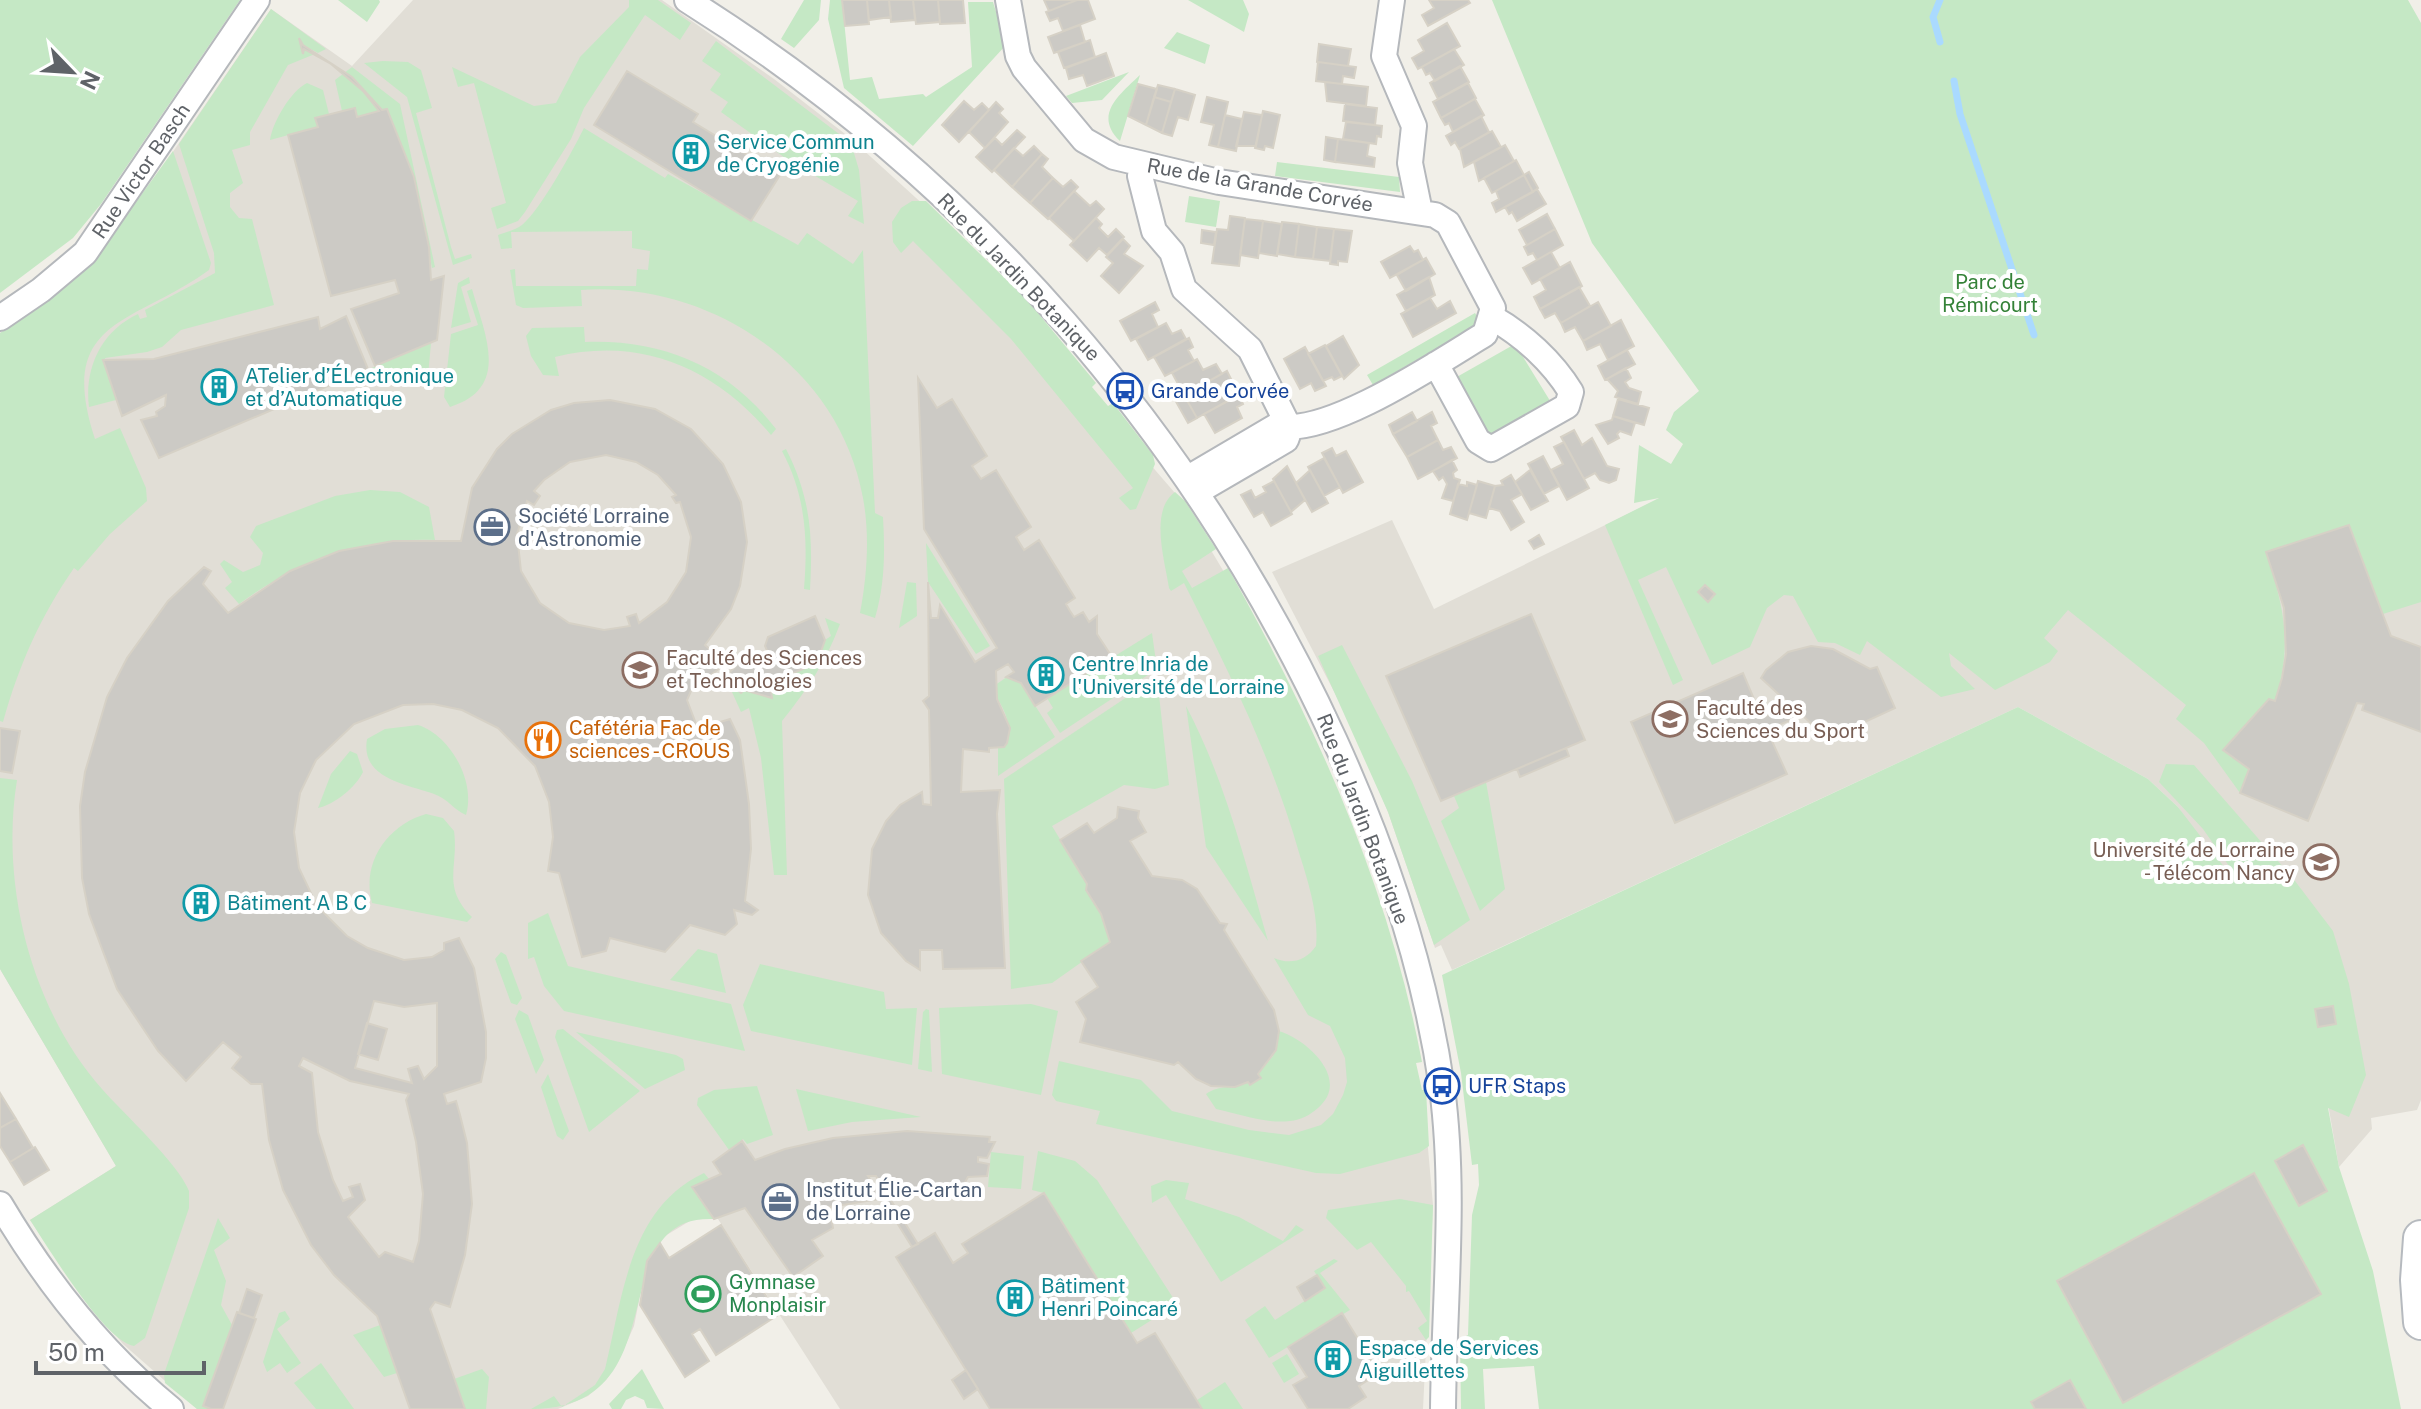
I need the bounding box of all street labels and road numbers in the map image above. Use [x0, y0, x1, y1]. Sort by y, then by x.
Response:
street label: Rue Victor Basch [87, 99, 195, 243]
street label: Rue de la Grande Corvée [1145, 153, 1375, 217]
street label: Rue du Jardin Botanique [933, 188, 1105, 366]
street label: Rue du Jardin Botanique [1312, 710, 1414, 928]

